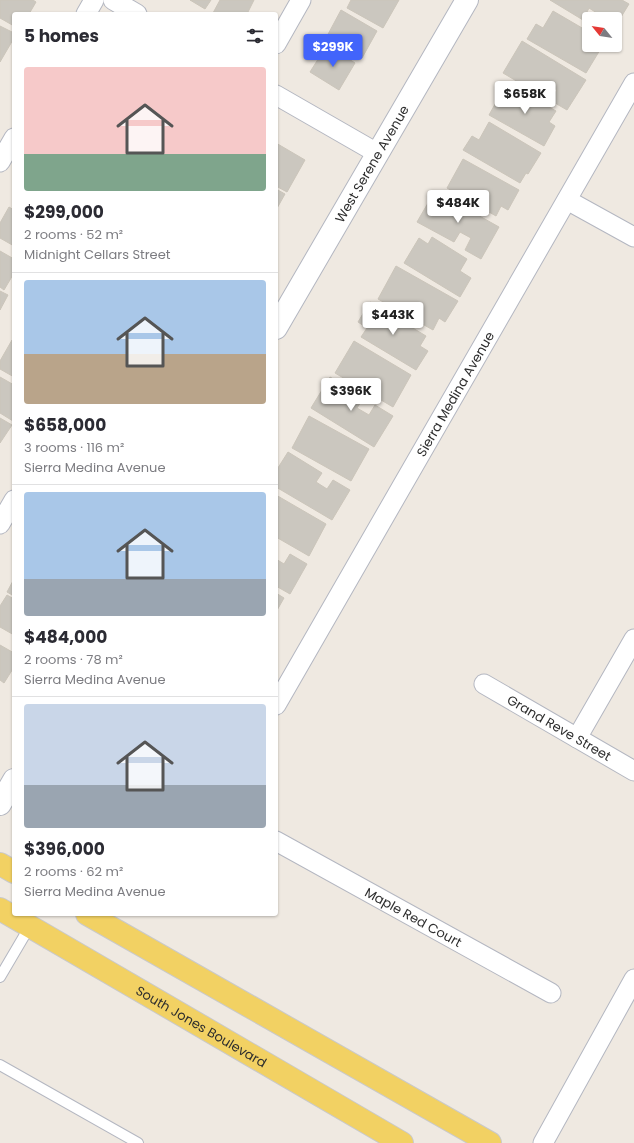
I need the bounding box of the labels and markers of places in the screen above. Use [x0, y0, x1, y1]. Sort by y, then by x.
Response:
pin: $299K [305, 34, 361, 68]
pin: $658K [497, 81, 553, 115]
pin: $484K [430, 190, 486, 224]
pin: $443K [365, 302, 421, 336]
pin: $396K [323, 378, 379, 412]

